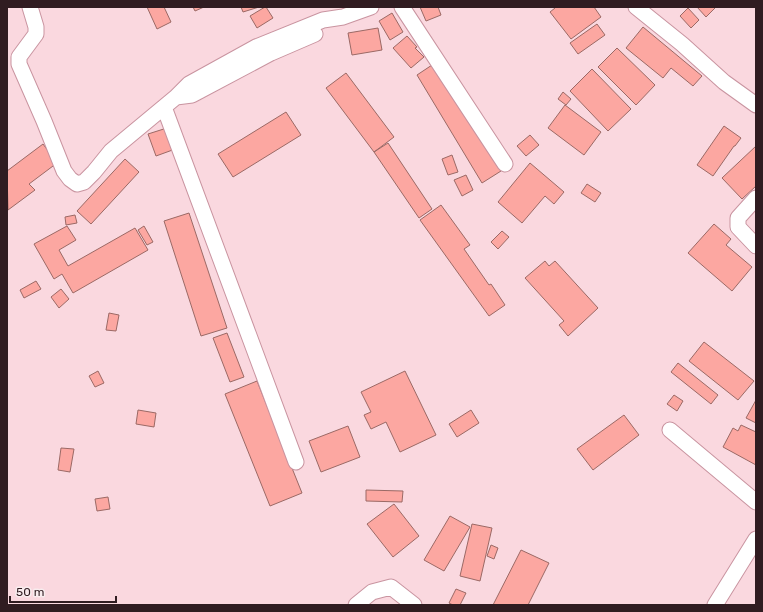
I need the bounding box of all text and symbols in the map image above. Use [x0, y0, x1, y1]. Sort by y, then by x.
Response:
scale bar [10, 578, 116, 604]
text: 50 m [16, 585, 44, 599]

